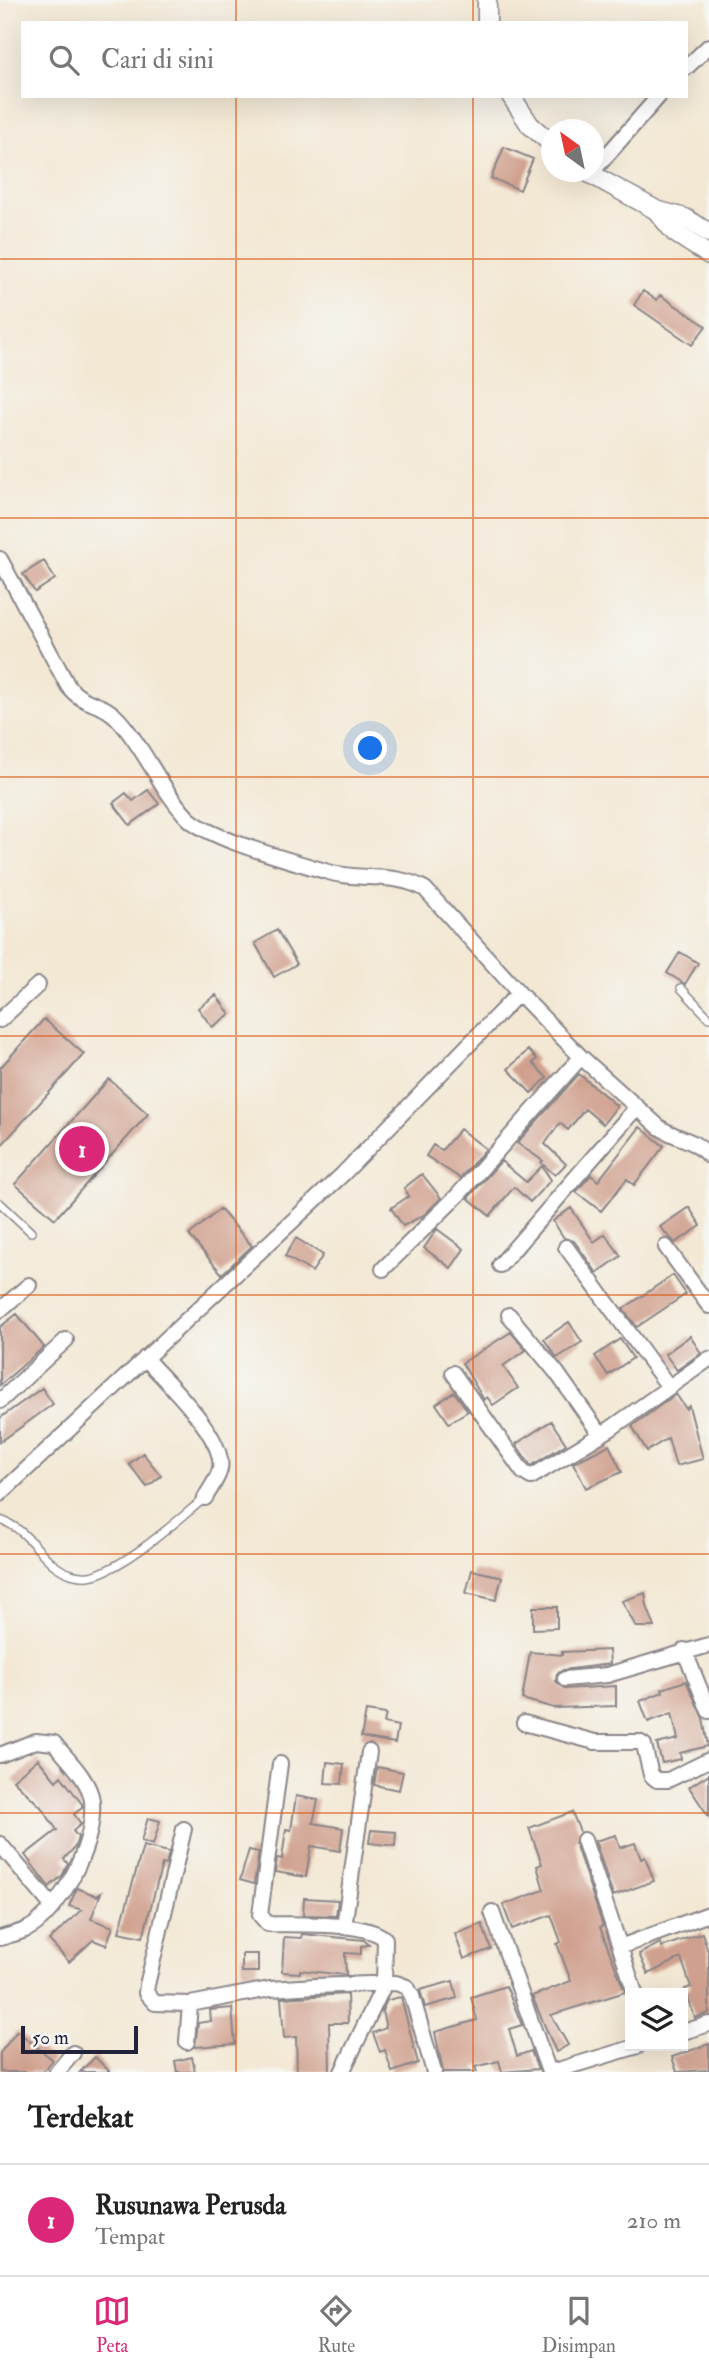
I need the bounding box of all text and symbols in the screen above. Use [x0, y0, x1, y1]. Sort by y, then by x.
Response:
search box [21, 21, 688, 98]
icon: search [45, 41, 83, 79]
text: Cari di sini [101, 44, 214, 76]
north arrow [541, 119, 604, 182]
your location [353, 731, 387, 765]
pin: 1 [59, 1123, 105, 1175]
map controls [625, 1988, 688, 2051]
button: layers [625, 1988, 688, 2051]
scale bar [21, 2023, 138, 2055]
text: 50 m [32, 2026, 69, 2050]
text: Terdekat [28, 2099, 133, 2136]
text: Rusunawa Perusda [95, 2190, 286, 2222]
text: 1 [47, 2206, 55, 2235]
text: 210 m [627, 2206, 681, 2235]
text: Tempat [95, 2222, 165, 2251]
tab: Peta [93, 2292, 131, 2358]
tab: Rute [317, 2292, 355, 2358]
tab: Disimpan [542, 2292, 616, 2358]

